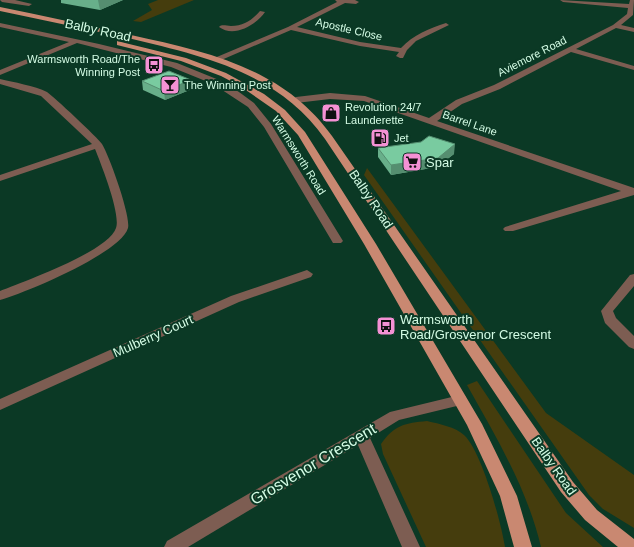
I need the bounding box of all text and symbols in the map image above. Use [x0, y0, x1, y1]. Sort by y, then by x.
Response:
street label: Balby Road [64, 16, 132, 44]
street label: Apostle Close [315, 16, 383, 42]
street label: Aviemore Road [496, 33, 568, 79]
place label: Warmsworth Road/The Winning Post [27, 53, 140, 78]
bus stop icon: Warmsworth Road/The Winning Post [143, 54, 165, 76]
bar icon: The Winning Post [159, 74, 181, 96]
place label: The Winning Post [184, 79, 271, 91]
place label: Revolution 24/7 Launderette [345, 101, 421, 126]
shop icon: Revolution 24/7 Launderette [320, 102, 342, 124]
street label: Barrel Lane [441, 108, 499, 138]
street label: Warmsworth Road [270, 113, 328, 197]
fuel station icon: Jet [369, 127, 391, 149]
place label: Jet [394, 132, 409, 144]
supermarket icon: Spar [401, 151, 423, 173]
place label: Spar [426, 155, 454, 170]
street label: Balby Road [346, 167, 396, 231]
street label: Mulberry Court [111, 312, 196, 360]
place label: Warmsworth Road/Grosvenor Crescent [400, 312, 551, 342]
bus stop icon: Warmsworth Road/Grosvenor Crescent [375, 315, 397, 337]
street label: Grosvenor Crescent [247, 420, 379, 508]
street label: Balby Road [529, 434, 579, 498]

